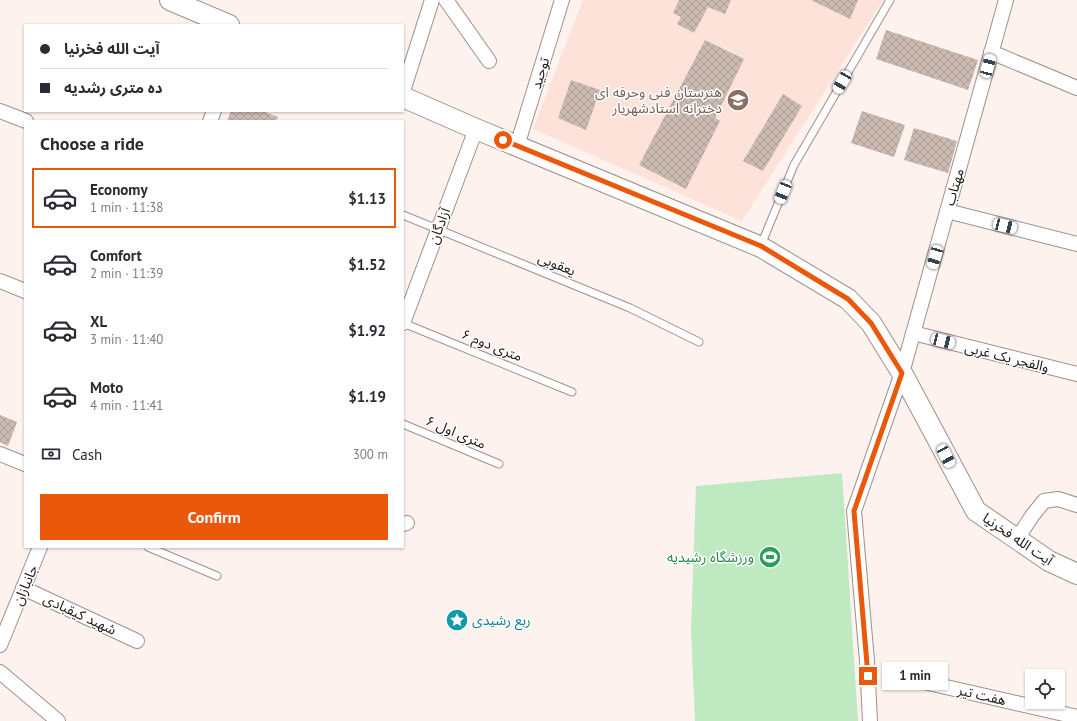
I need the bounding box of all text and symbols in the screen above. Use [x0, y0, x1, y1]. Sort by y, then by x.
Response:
text: آیت الله فخرنیا [64, 39, 160, 58]
car [979, 53, 997, 79]
street label: توحید [527, 55, 553, 91]
car [831, 69, 853, 95]
text: ده متری رشدیه [64, 78, 163, 97]
place label: هنرستان فنی وحرفه ای دخترانه استادشهریار [595, 83, 722, 117]
school or university icon: هنرستان فنی وحرفه ای دخترانه استادشهریار [725, 87, 751, 113]
route start [494, 131, 512, 149]
text: Choose a ride [40, 132, 144, 155]
street label: مهتاب [940, 166, 968, 208]
car [773, 179, 793, 205]
icon: car [42, 180, 78, 216]
text: Economy [90, 180, 148, 199]
text: $1.13 [348, 189, 386, 208]
text: 1 min · 11:38 [90, 199, 163, 216]
street label: آزادگان [424, 204, 454, 247]
car [992, 217, 1018, 235]
car [926, 244, 944, 270]
icon: car [42, 246, 78, 282]
text: Comfort [90, 246, 142, 265]
street label: یعقوبی [536, 248, 578, 280]
text: $1.52 [348, 255, 386, 274]
text: 2 min · 11:39 [90, 265, 163, 282]
icon: car [42, 312, 78, 348]
text: XL [90, 312, 107, 331]
text: $1.92 [348, 321, 386, 340]
street label: ۶ متری دوم [458, 325, 525, 367]
text: 3 min · 11:40 [90, 331, 163, 348]
car [930, 332, 956, 350]
street label: والفجر یک غربی [963, 338, 1051, 376]
icon: car [42, 378, 78, 414]
text: Moto [90, 378, 123, 397]
text: $1.19 [348, 387, 386, 406]
text: 4 min · 11:41 [90, 397, 163, 414]
street label: ۶ متری اول [423, 411, 489, 453]
icon: cash [40, 443, 62, 465]
car [935, 443, 957, 469]
text: Cash [72, 445, 102, 464]
text: 300 m [353, 446, 388, 463]
button: Confirm [40, 494, 388, 540]
street label: آیت الله فخرنیا [979, 509, 1058, 570]
sports icon: ورزشگاه رشیدیه [757, 544, 783, 570]
place label: ورزشگاه رشیدیه [667, 548, 754, 566]
street label: جانبازان [8, 562, 42, 608]
street label: شهید کیقبادی [41, 589, 119, 639]
place icon: ربع رشیدی [444, 607, 470, 633]
place label: ربع رشیدی [472, 611, 531, 631]
callout: 1 min [882, 662, 948, 690]
route end [859, 667, 877, 685]
text: 1 min [899, 667, 931, 684]
map controls [1025, 669, 1065, 709]
button: locate [1025, 669, 1065, 709]
street label: هفت تیر [955, 680, 1008, 709]

